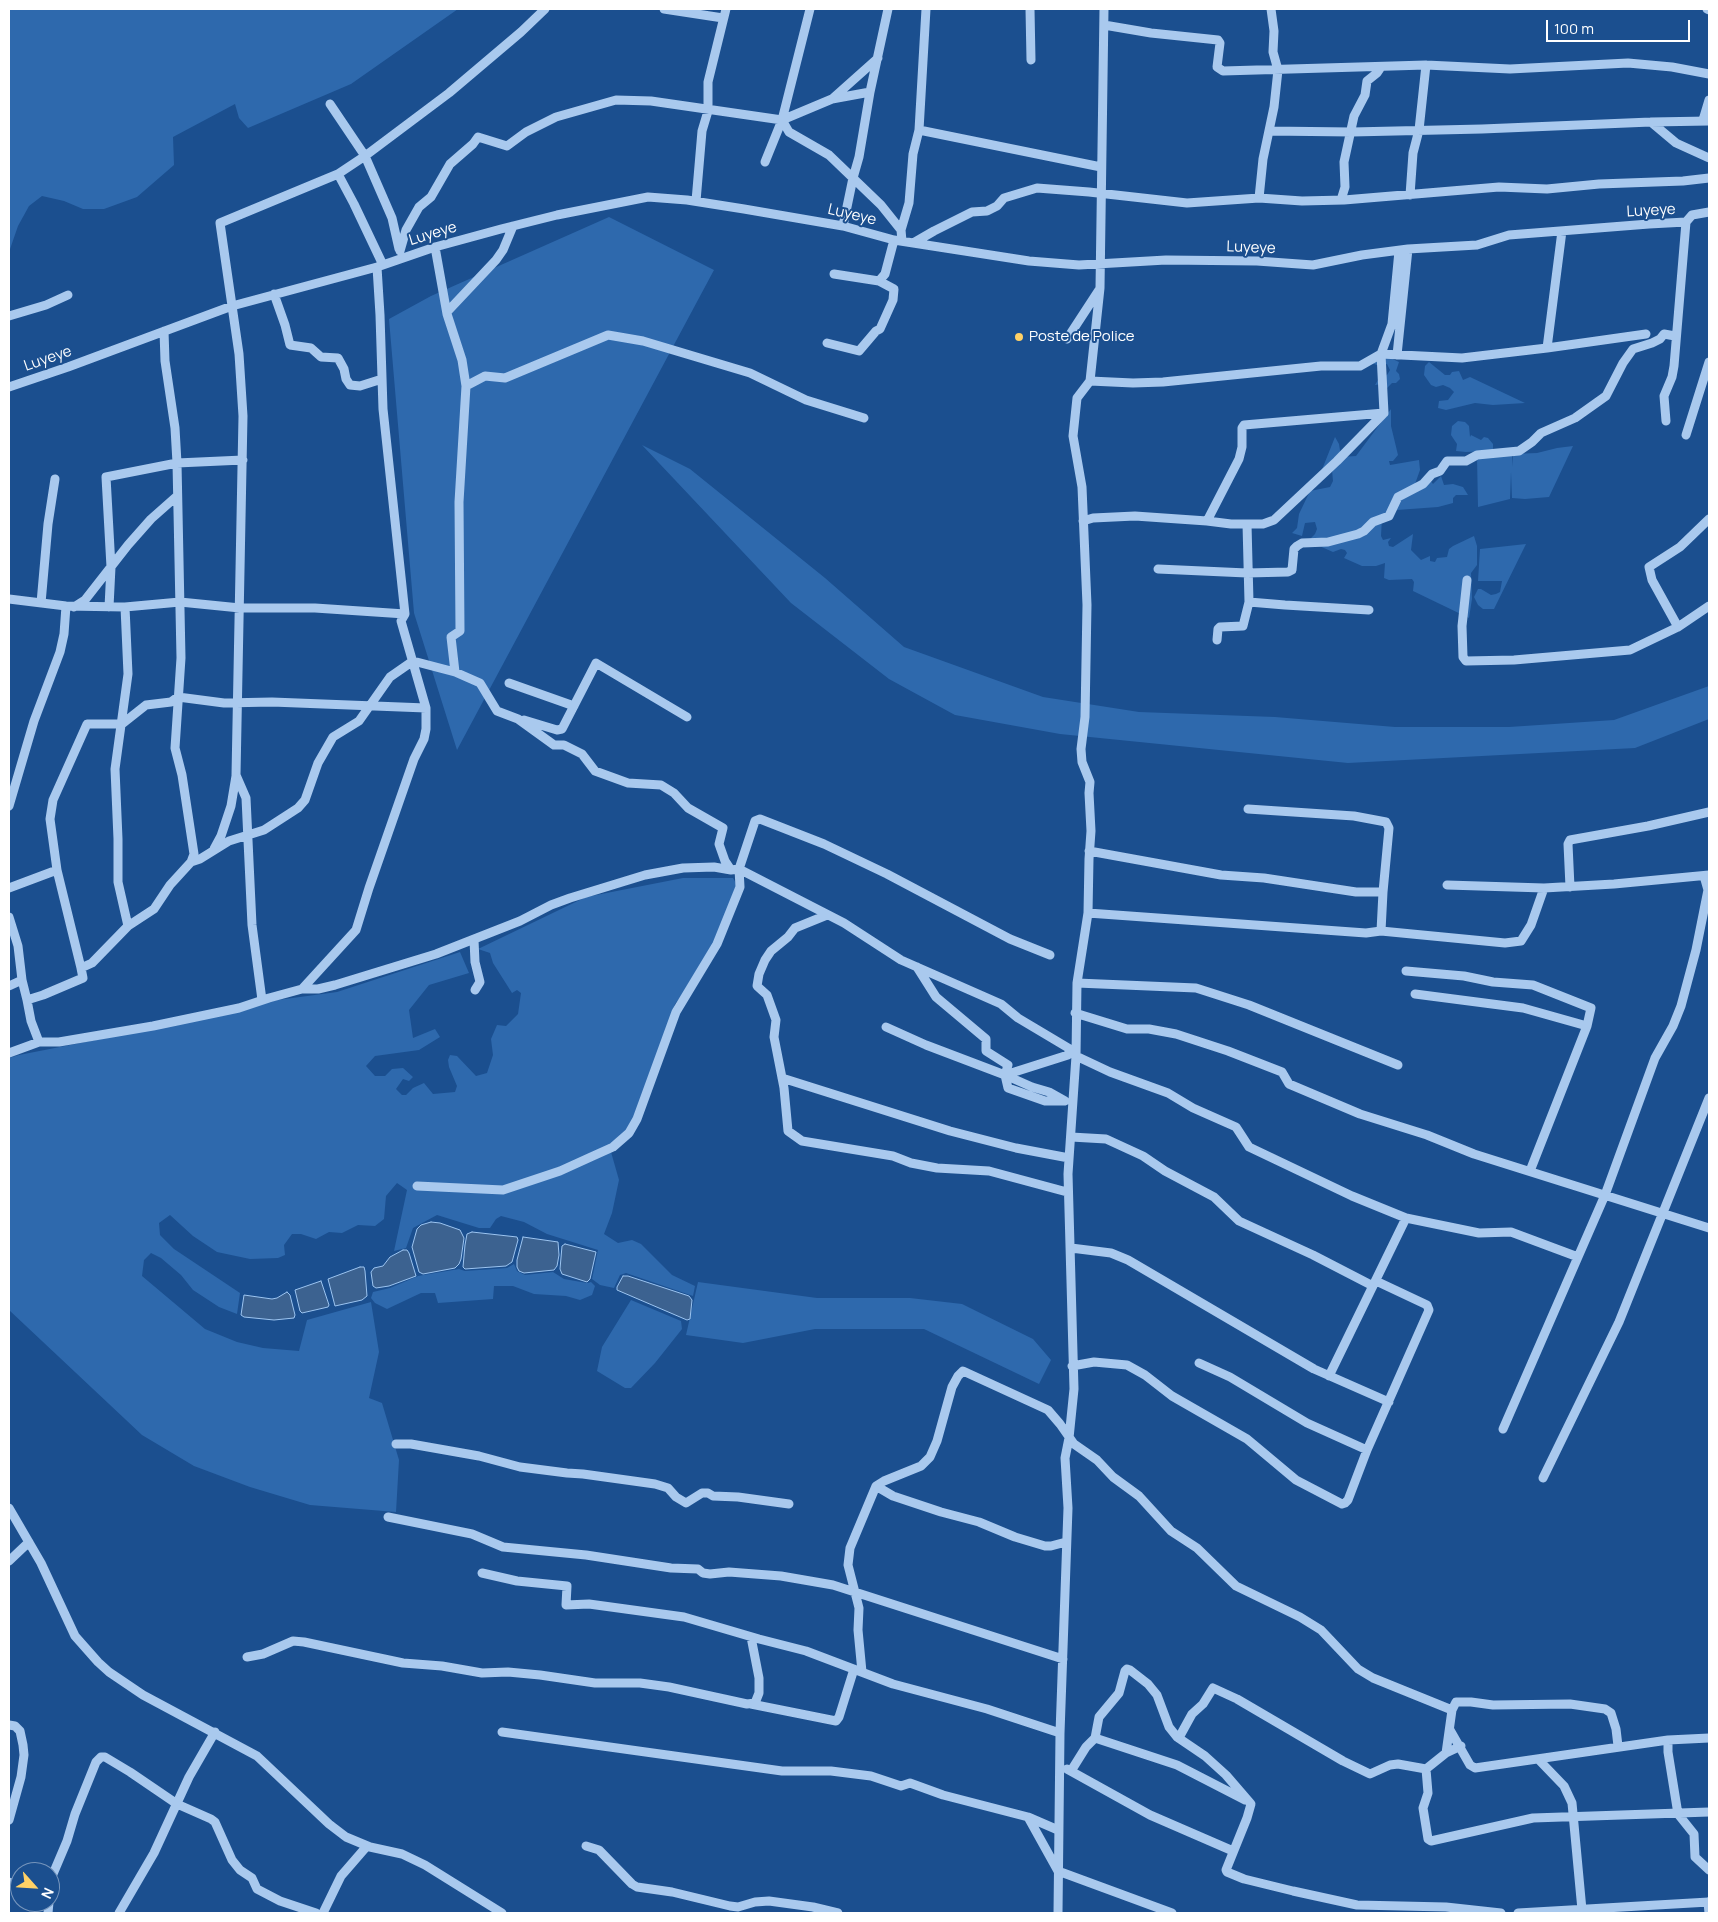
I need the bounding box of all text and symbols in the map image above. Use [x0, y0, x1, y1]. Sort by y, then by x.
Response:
scale bar [1548, 10, 1692, 42]
text: 100 m [1554, 18, 1594, 39]
street label: Luyeye [826, 201, 878, 229]
street label: Luyeye [1626, 201, 1676, 221]
street label: Luyeye [407, 218, 459, 250]
street label: Luyeye [1226, 238, 1276, 258]
place label: Poste de Police [1029, 328, 1135, 346]
marker: Poste de Police [1013, 331, 1025, 343]
street label: Luyeye [22, 342, 74, 376]
north arrow [10, 1862, 60, 1912]
text: N [37, 1885, 59, 1902]

